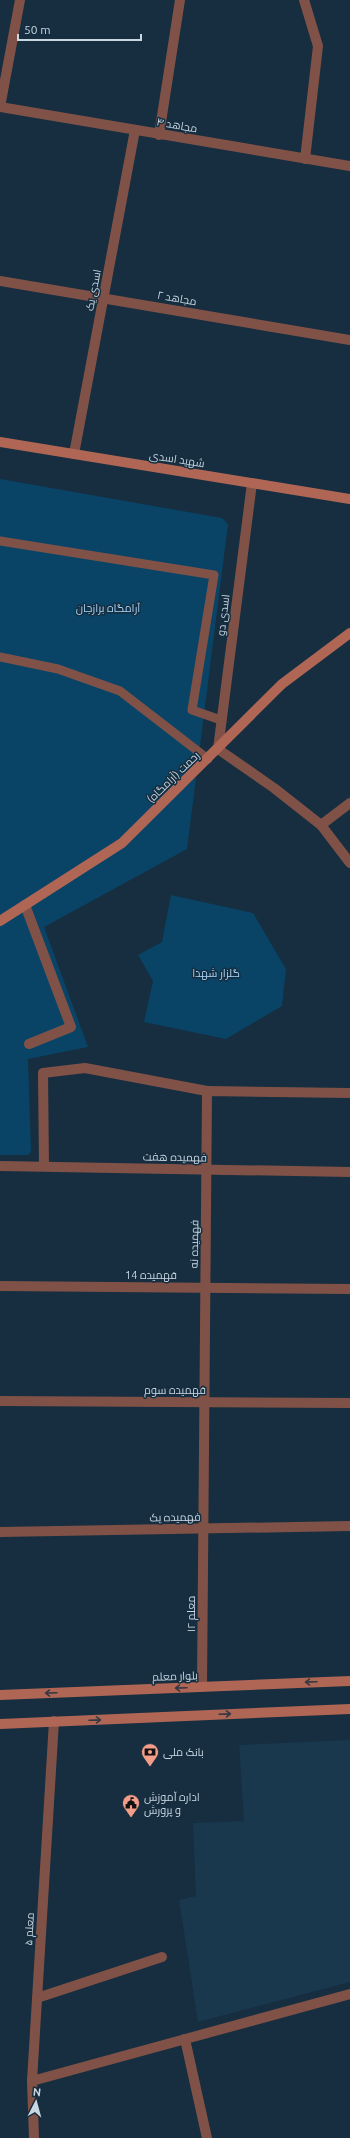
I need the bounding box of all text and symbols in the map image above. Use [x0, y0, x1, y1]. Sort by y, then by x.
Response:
scale bar [18, 16, 141, 42]
text: 50 m [24, 23, 51, 36]
street label: مجاهد ۴ [156, 115, 198, 135]
street label: اسدی یک [83, 268, 104, 312]
street label: مجاهد ۲ [156, 289, 198, 307]
street label: شهید اسدی [148, 449, 205, 470]
street label: اسدی دو [215, 594, 232, 637]
park label: آرامگاه برازجان [76, 602, 140, 615]
street label: رحمت (آرامگاه) [144, 749, 202, 806]
park label: گلزار شهدا [192, 967, 240, 980]
street label: فهمیده هفت [143, 1150, 207, 1165]
street label: فهمیده نه [188, 1220, 201, 1268]
street label: فهمیده 14 [125, 1269, 177, 1282]
street label: فهمیده سوم [144, 1384, 206, 1398]
street label: فهمیده یک [149, 1511, 201, 1524]
street label: معلم ۱۲ [185, 1596, 199, 1632]
street label: بلوار معلم [152, 1669, 198, 1685]
one-way arrow [305, 1679, 318, 1686]
one-way arrow [175, 1684, 188, 1691]
one-way arrow [45, 1689, 58, 1697]
one-way arrow [218, 1710, 231, 1718]
one-way arrow [88, 1716, 101, 1723]
bank icon: بانک ملی [140, 1742, 160, 1767]
place label: بانک ملی [163, 1746, 204, 1759]
place label: اداره آموزش و پرورش [144, 1791, 200, 1817]
public building icon: اداره آموزش و پرورش [121, 1793, 141, 1818]
street label: معلم ۵ [22, 1912, 38, 1946]
north arrow [16, 2082, 56, 2122]
text: N [32, 2086, 42, 2098]

